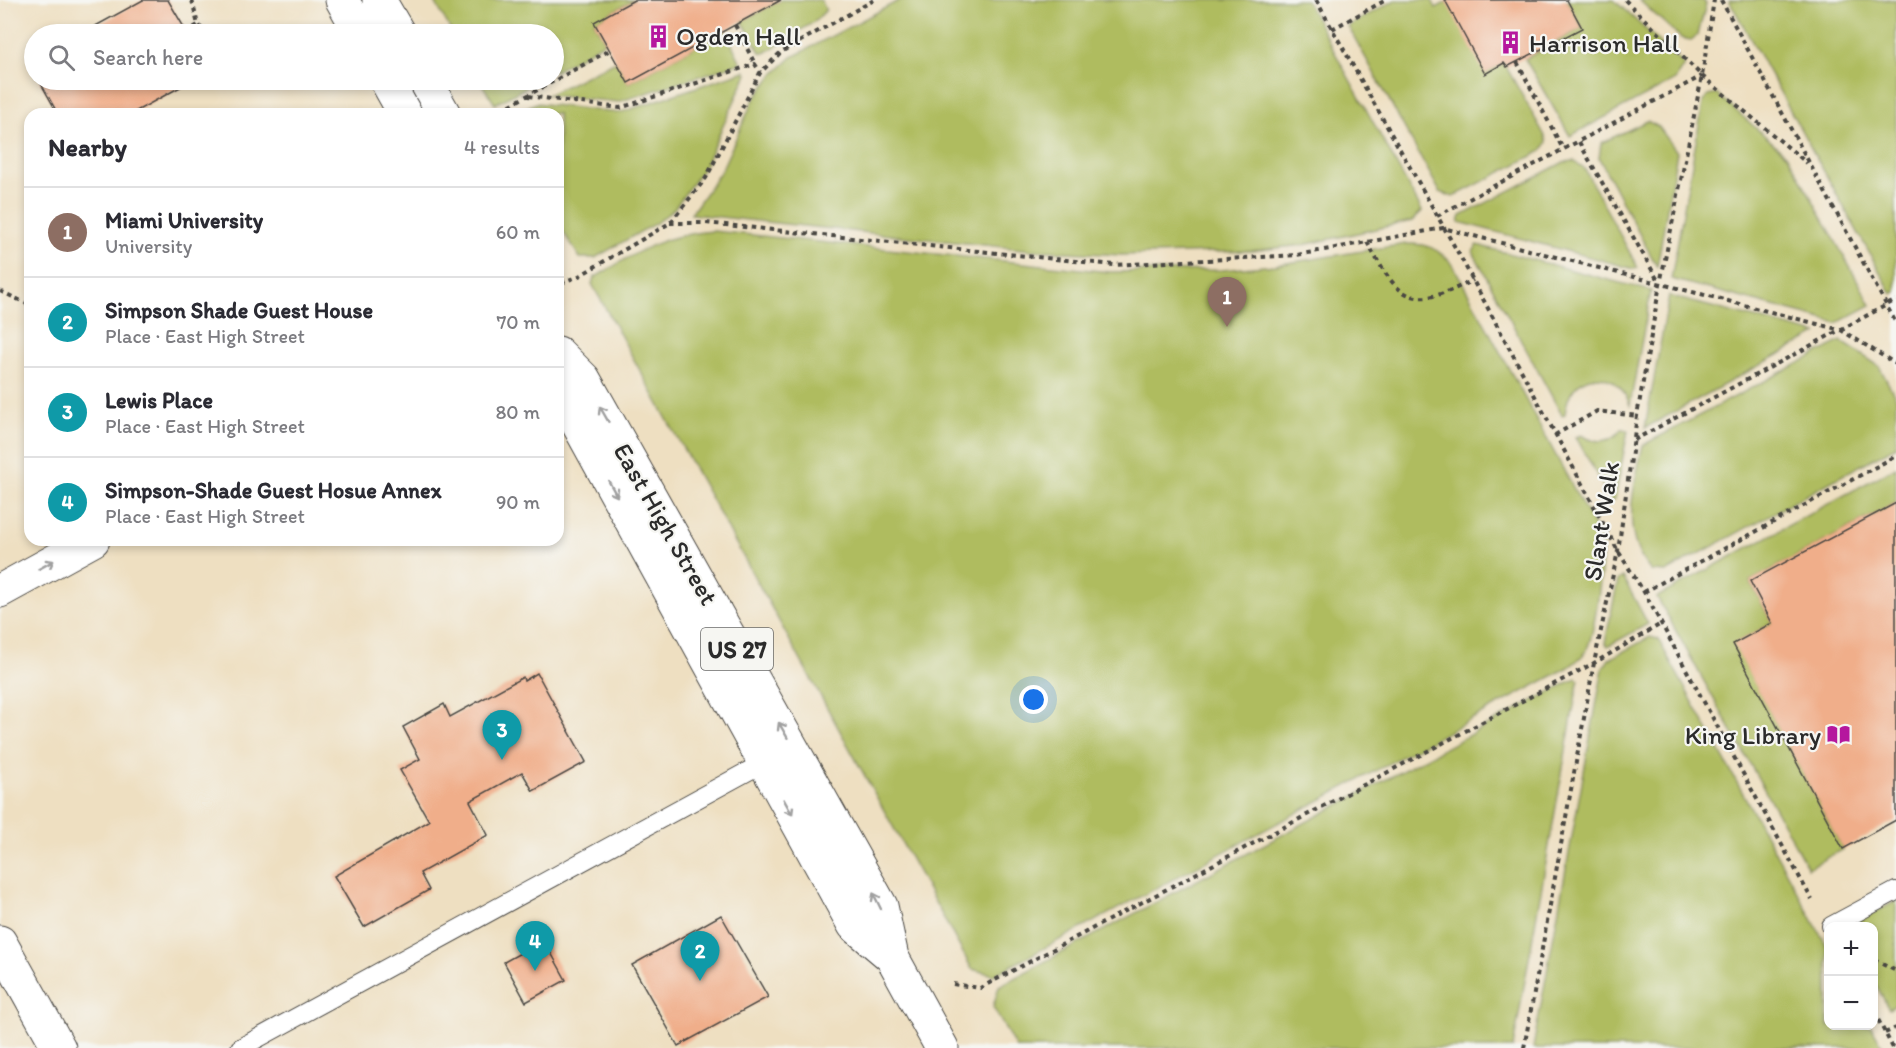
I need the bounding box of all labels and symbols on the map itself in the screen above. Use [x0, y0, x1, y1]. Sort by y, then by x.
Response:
place label: Ogden Hall [676, 20, 801, 52]
building icon: Ogden Hall [645, 23, 671, 49]
place label: Harrison Hall [1529, 27, 1679, 59]
building icon: Harrison Hall [1498, 30, 1524, 56]
pin: 1 [1208, 278, 1246, 327]
one-way arrow [598, 406, 610, 423]
street label: East High Street [607, 437, 725, 611]
street label: Slant Walk [1576, 459, 1626, 583]
one-way arrow [608, 479, 619, 497]
one-way arrow [37, 559, 55, 570]
road number: US 27 [701, 628, 773, 670]
your location [1019, 685, 1048, 714]
pin: 3 [482, 710, 522, 760]
place label: King Library [1685, 719, 1821, 751]
one-way arrow [776, 722, 788, 739]
library icon: King Library [1826, 722, 1852, 748]
one-way arrow [782, 798, 794, 815]
one-way arrow [871, 892, 882, 910]
pin: 4 [516, 922, 554, 971]
pin: 2 [680, 932, 720, 981]

